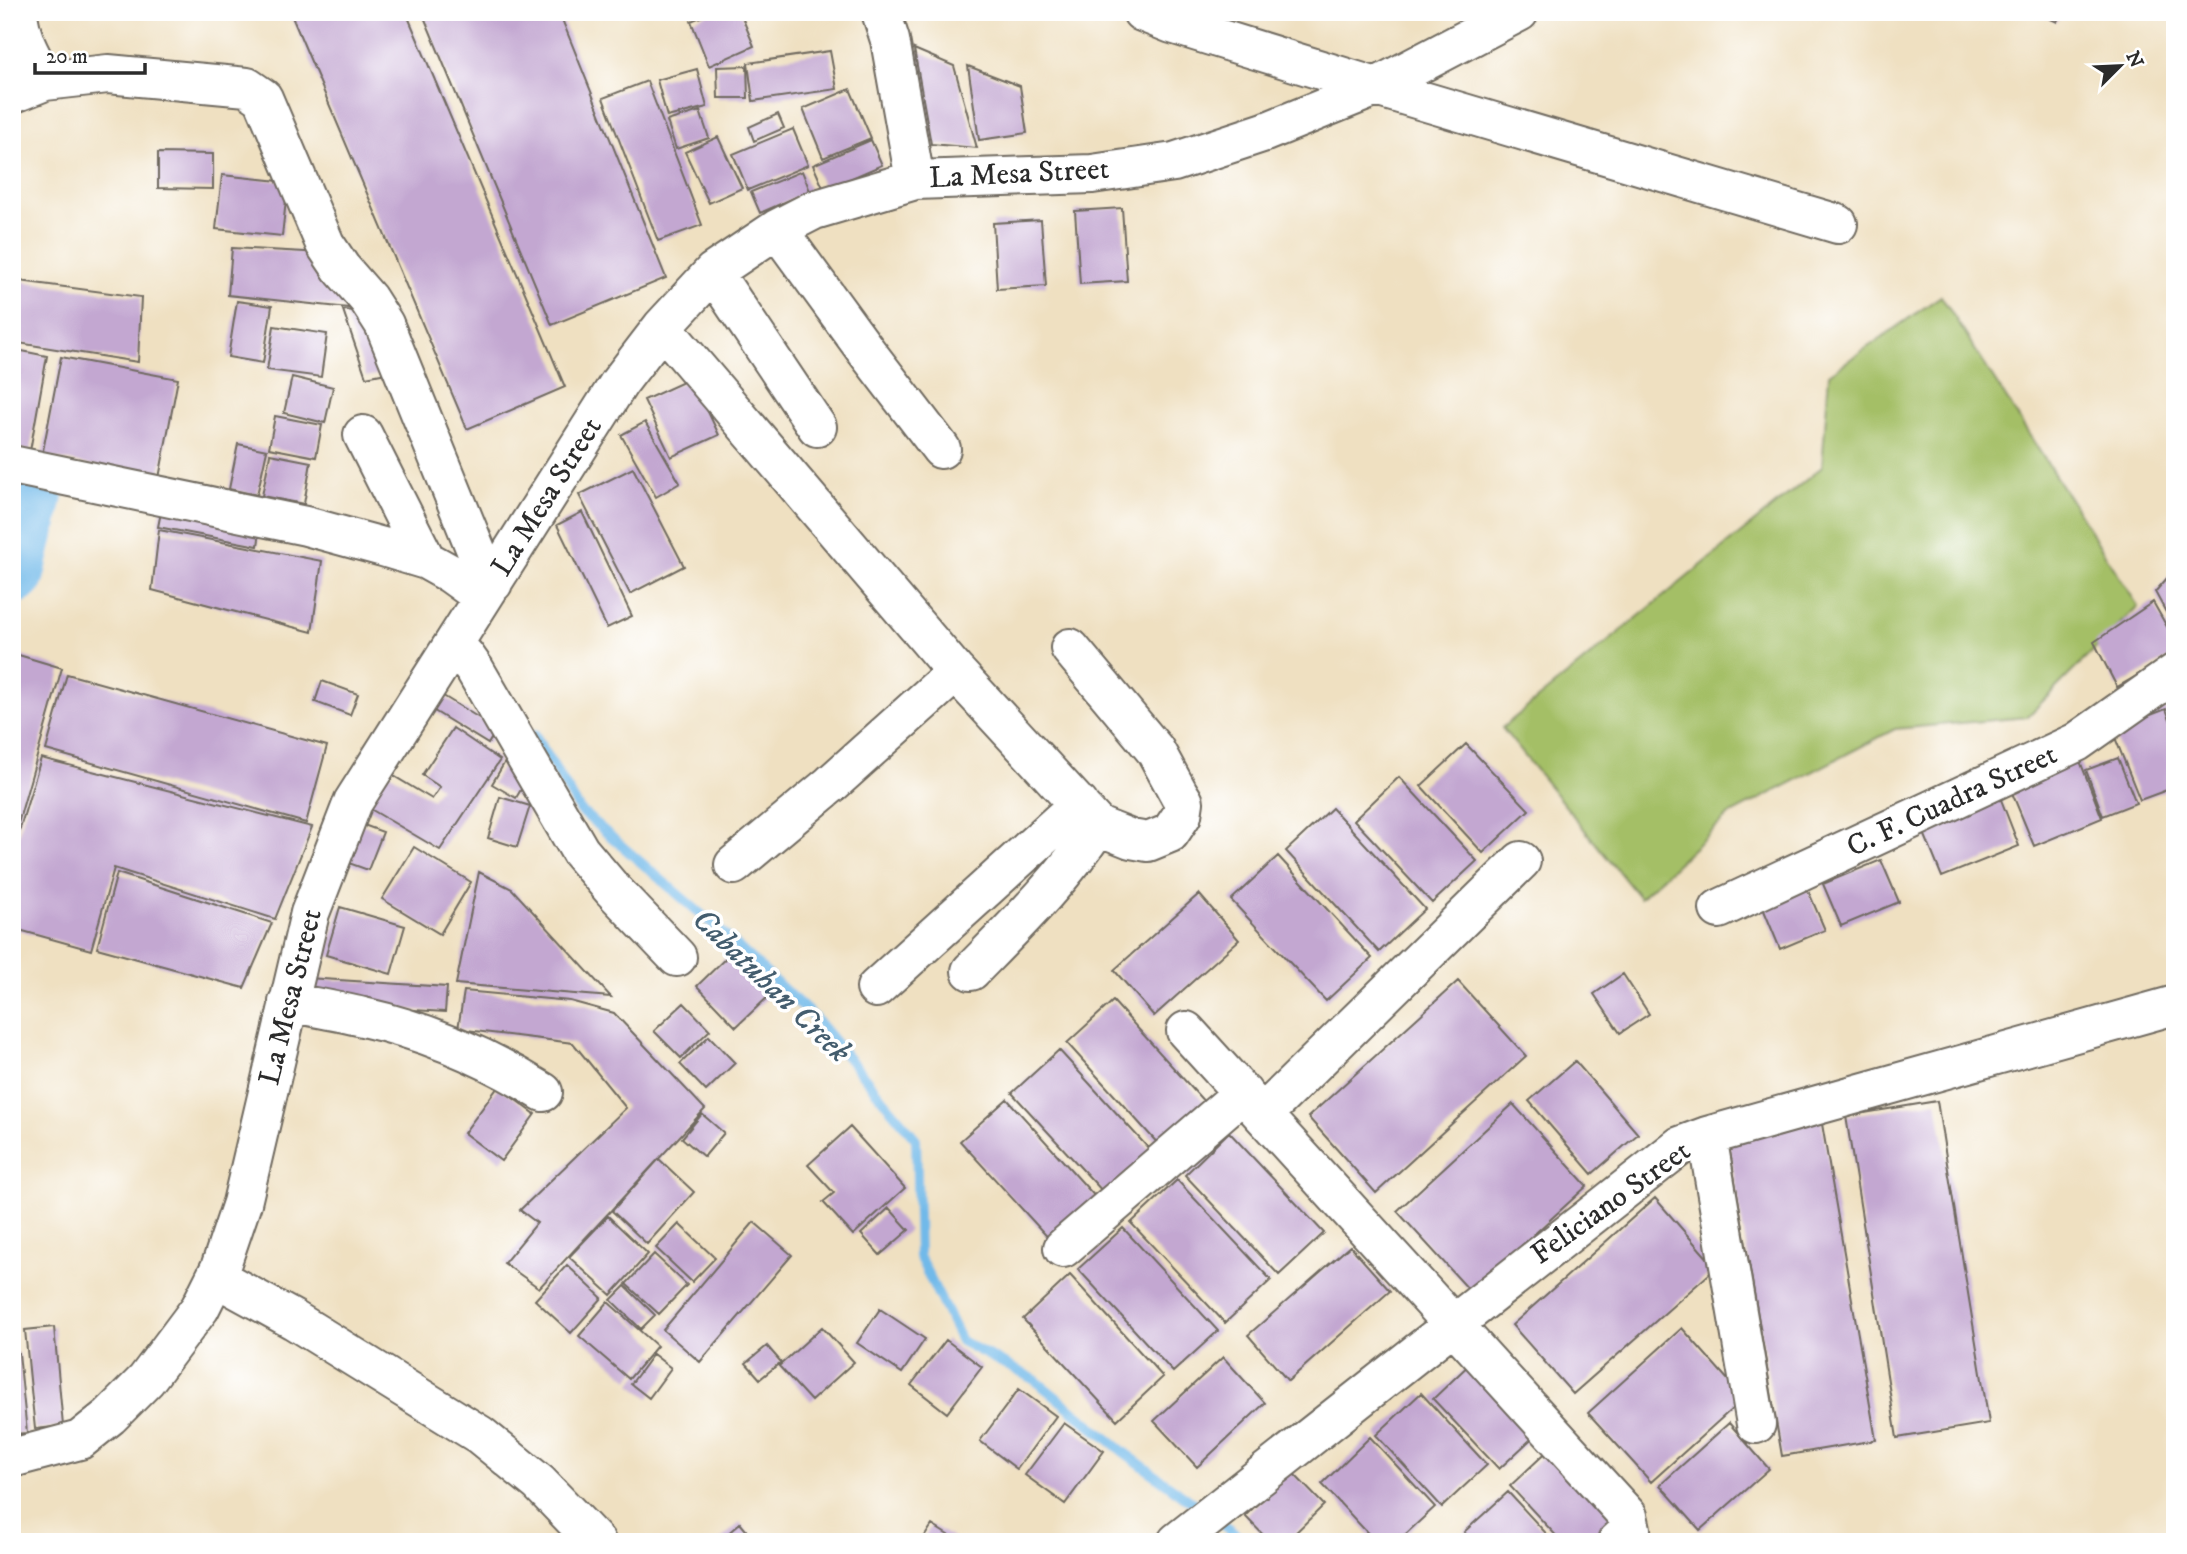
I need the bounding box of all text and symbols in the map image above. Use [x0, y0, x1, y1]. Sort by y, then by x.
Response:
scale bar [35, 32, 145, 76]
north arrow [2086, 32, 2156, 102]
text: 20 m [46, 44, 88, 70]
text: N [2120, 48, 2148, 72]
street label: La Mesa Street [928, 151, 1110, 197]
street label: La Mesa Street [484, 411, 610, 583]
street label: C. F. Cuadra Street [1841, 736, 2063, 866]
water label: Cabatuhan Creek [683, 900, 859, 1072]
street label: La Mesa Street [251, 905, 331, 1089]
street label: Feliciano Street [1524, 1133, 1698, 1273]

